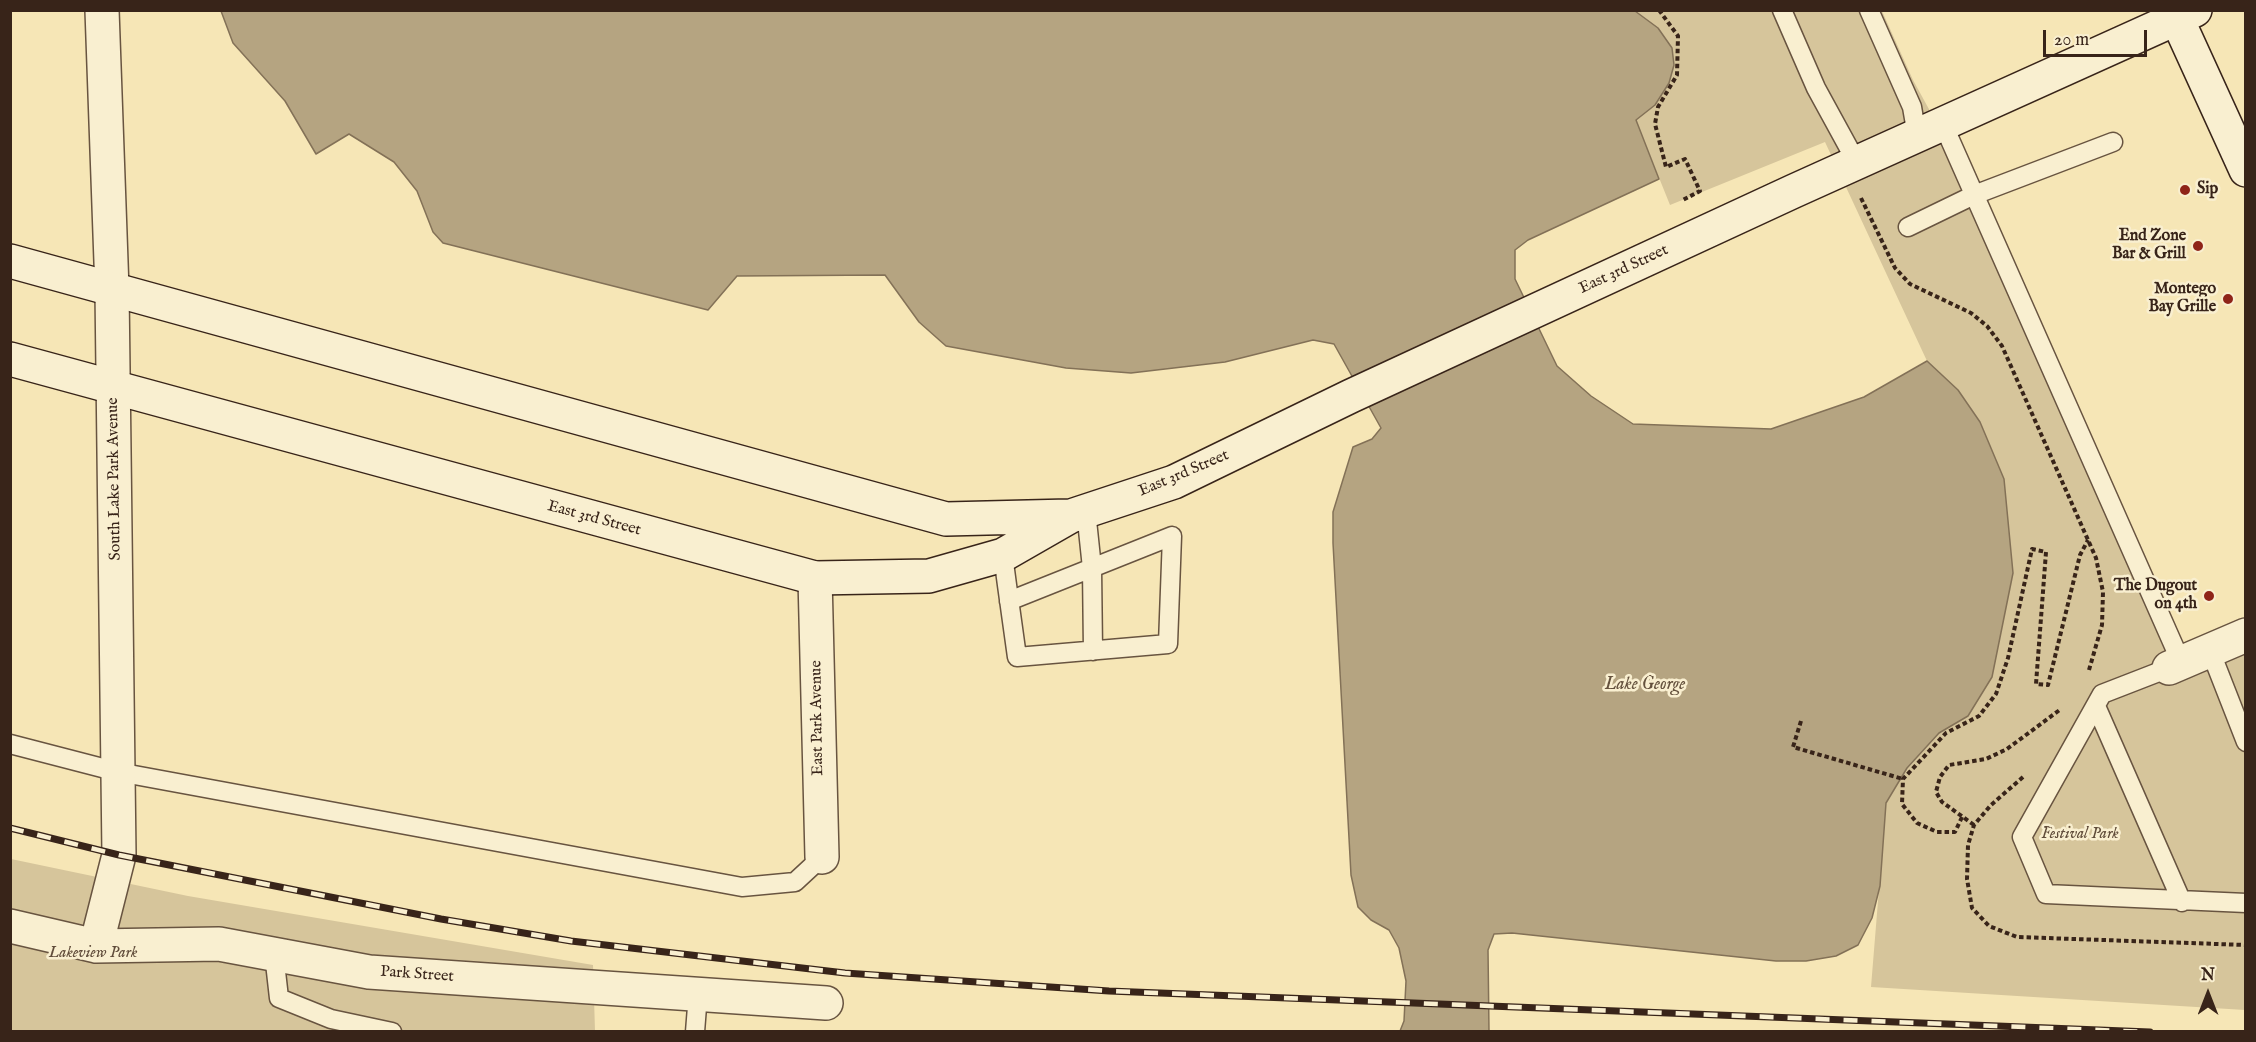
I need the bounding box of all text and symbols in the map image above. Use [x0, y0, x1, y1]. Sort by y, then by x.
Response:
scale bar [2046, 18, 2150, 56]
text: 20 m [2054, 29, 2089, 52]
place label: Sip [2197, 180, 2218, 200]
marker: Sip [2178, 183, 2192, 197]
place label: End Zone Bar & Grill [2112, 227, 2186, 265]
marker: End Zone Bar & Grill [2191, 239, 2205, 253]
street label: East 3rd Street [1576, 241, 1672, 299]
place label: Montego Bay Grille [2148, 280, 2216, 318]
marker: Montego Bay Grille [2221, 292, 2235, 306]
street label: South Lake Park Avenue [104, 397, 126, 561]
street label: East 3rd Street [1136, 446, 1232, 502]
street label: East 3rd Street [545, 497, 643, 541]
place label: The Dugout on 4th [2114, 577, 2197, 615]
marker: The Dugout on 4th [2202, 589, 2216, 603]
street label: East Park Avenue [807, 660, 829, 776]
water label: Lake George [1605, 674, 1685, 696]
park label: Festival Park [2041, 825, 2119, 845]
park label: Lakeview Park [49, 944, 137, 964]
street label: Park Street [380, 963, 454, 987]
north arrow [2178, 964, 2238, 1024]
text: N [2201, 966, 2215, 986]

